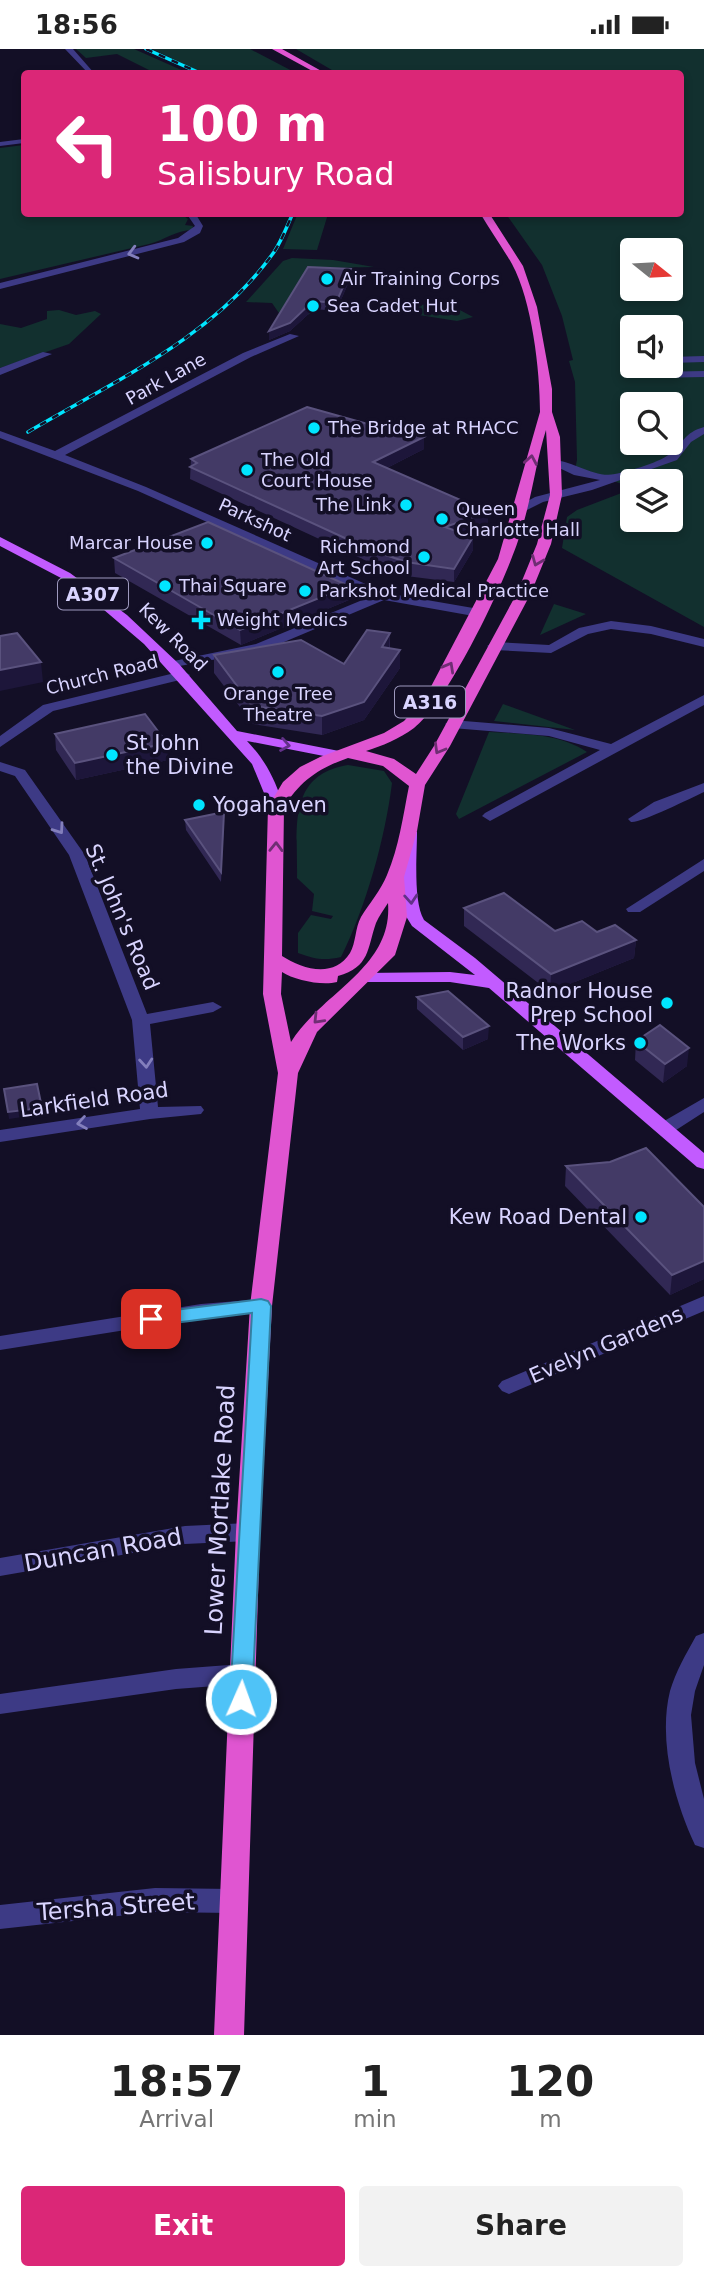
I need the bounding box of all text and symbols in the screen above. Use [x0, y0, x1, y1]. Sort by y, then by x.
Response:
text: 18:56 [35, 10, 118, 40]
text: 100 m [157, 96, 327, 153]
icon: left [42, 98, 133, 189]
text: Salisbury Road [157, 155, 395, 193]
north arrow [620, 238, 682, 301]
map controls [620, 238, 683, 532]
one-way arrow [127, 245, 139, 259]
place label: Air Training Corps [341, 268, 500, 289]
marker: Air Training Corps [319, 271, 335, 287]
place label: Sea Cadet Hut [327, 295, 457, 316]
marker: Sea Cadet Hut [305, 298, 321, 314]
button: sound [620, 315, 683, 378]
street label: Park Lane [122, 348, 209, 409]
button: search [620, 392, 683, 455]
place label: The Bridge at RHACC [327, 417, 519, 438]
marker: The Bridge at RHACC [306, 420, 322, 436]
place label: The Old Court House [260, 449, 373, 491]
one-way arrow [523, 454, 538, 466]
marker: The Old Court House [239, 462, 255, 478]
button: layers [620, 469, 683, 532]
street label: Parkshot [216, 494, 295, 545]
place label: The Link [315, 494, 393, 515]
marker: The Link [398, 497, 414, 513]
place label: Queen Charlotte Hall [456, 498, 580, 540]
marker: Queen Charlotte Hall [434, 511, 450, 527]
place label: Marcar House [69, 532, 193, 553]
marker: Marcar House [199, 535, 215, 551]
place label: Richmond Art School [318, 536, 410, 578]
marker: Richmond Art School [416, 549, 432, 565]
one-way arrow [532, 554, 546, 566]
place label: Thai Square [178, 575, 287, 596]
marker: Thai Square [157, 578, 173, 594]
road number: A307 [58, 579, 128, 609]
place label: Parkshot Medical Practice [319, 580, 549, 601]
marker: Parkshot Medical Practice [297, 583, 313, 599]
street label: Kew Road [135, 598, 212, 675]
place label: Weight Medics [217, 609, 348, 630]
marker: Weight Medics [191, 610, 211, 630]
street label: Church Road [44, 650, 160, 699]
one-way arrow [441, 662, 454, 674]
marker: Orange Tree Theatre [270, 664, 286, 680]
place label: Orange Tree Theatre [223, 683, 333, 725]
road number: A316 [395, 687, 465, 717]
place label: St John the Divine [126, 731, 234, 779]
one-way arrow [279, 737, 291, 752]
one-way arrow [434, 742, 447, 755]
marker: St John the Divine [104, 747, 120, 763]
place label: Yogahaven [212, 793, 327, 817]
marker: Yogahaven [191, 797, 207, 813]
one-way arrow [51, 821, 63, 834]
street label: St. John's Road [80, 840, 164, 994]
one-way arrow [268, 842, 283, 853]
one-way arrow [403, 894, 418, 905]
place label: Radnor House Prep School [505, 979, 653, 1027]
marker: Radnor House Prep School [659, 995, 675, 1011]
one-way arrow [314, 1011, 326, 1024]
place label: The Works [515, 1031, 626, 1055]
marker: The Works [632, 1035, 648, 1051]
one-way arrow [138, 1058, 153, 1069]
street label: Larkfield Road [18, 1078, 170, 1122]
one-way arrow [76, 1115, 88, 1130]
place label: Kew Road Dental [449, 1205, 627, 1229]
marker: Kew Road Dental [633, 1209, 649, 1225]
pin [121, 1289, 181, 1349]
icon: arrive [132, 1300, 170, 1338]
street label: Evelyn Gardens [525, 1302, 687, 1388]
street label: Lower Mortlake Road [199, 1384, 241, 1636]
street label: Duncan Road [22, 1522, 184, 1578]
position arrow [204, 1662, 278, 1736]
street label: Tersha Street [35, 1888, 196, 1927]
text: 18:57 [110, 2057, 244, 2106]
text: 1 [360, 2057, 390, 2106]
text: 120 [507, 2057, 594, 2106]
text: Arrival [139, 2106, 214, 2132]
text: min [353, 2106, 397, 2132]
text: m [539, 2106, 562, 2132]
button: Exit [21, 2186, 345, 2266]
button: Share [359, 2186, 683, 2266]

